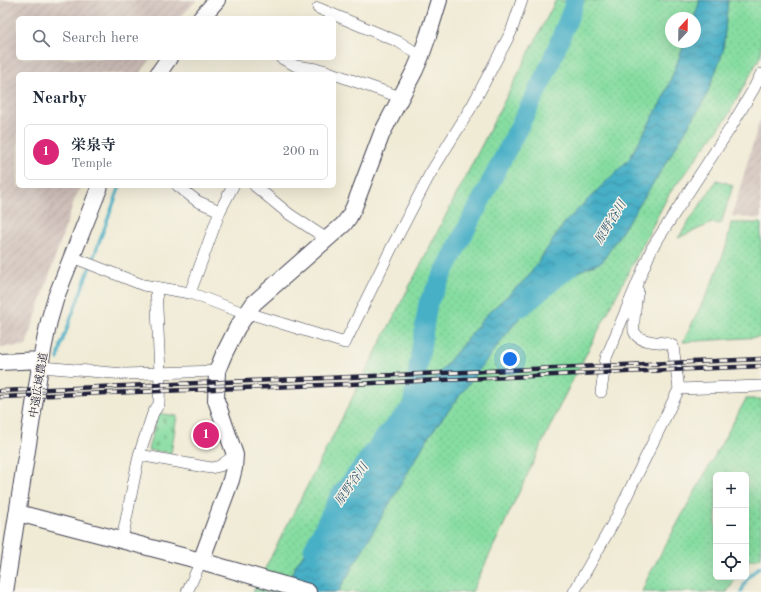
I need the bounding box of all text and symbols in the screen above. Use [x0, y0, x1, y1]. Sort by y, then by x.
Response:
north arrow [665, 12, 701, 48]
search box [16, 16, 336, 60]
icon: search [30, 27, 52, 49]
text: Search here [62, 31, 139, 46]
text: Nearby [32, 90, 87, 107]
text: 栄泉寺 [71, 139, 116, 154]
text: 1 [42, 145, 50, 158]
text: 200 m [282, 145, 319, 158]
text: Temple [71, 157, 112, 170]
water label: 原野谷川 [592, 197, 630, 246]
your location [500, 349, 520, 369]
street label: 中遠広域農道 [27, 351, 50, 419]
pin: 1 [193, 420, 219, 450]
water label: 原野谷川 [332, 459, 372, 508]
map controls [713, 472, 749, 580]
button: + [713, 472, 749, 508]
button: − [713, 508, 749, 544]
button: locate [713, 544, 749, 580]

